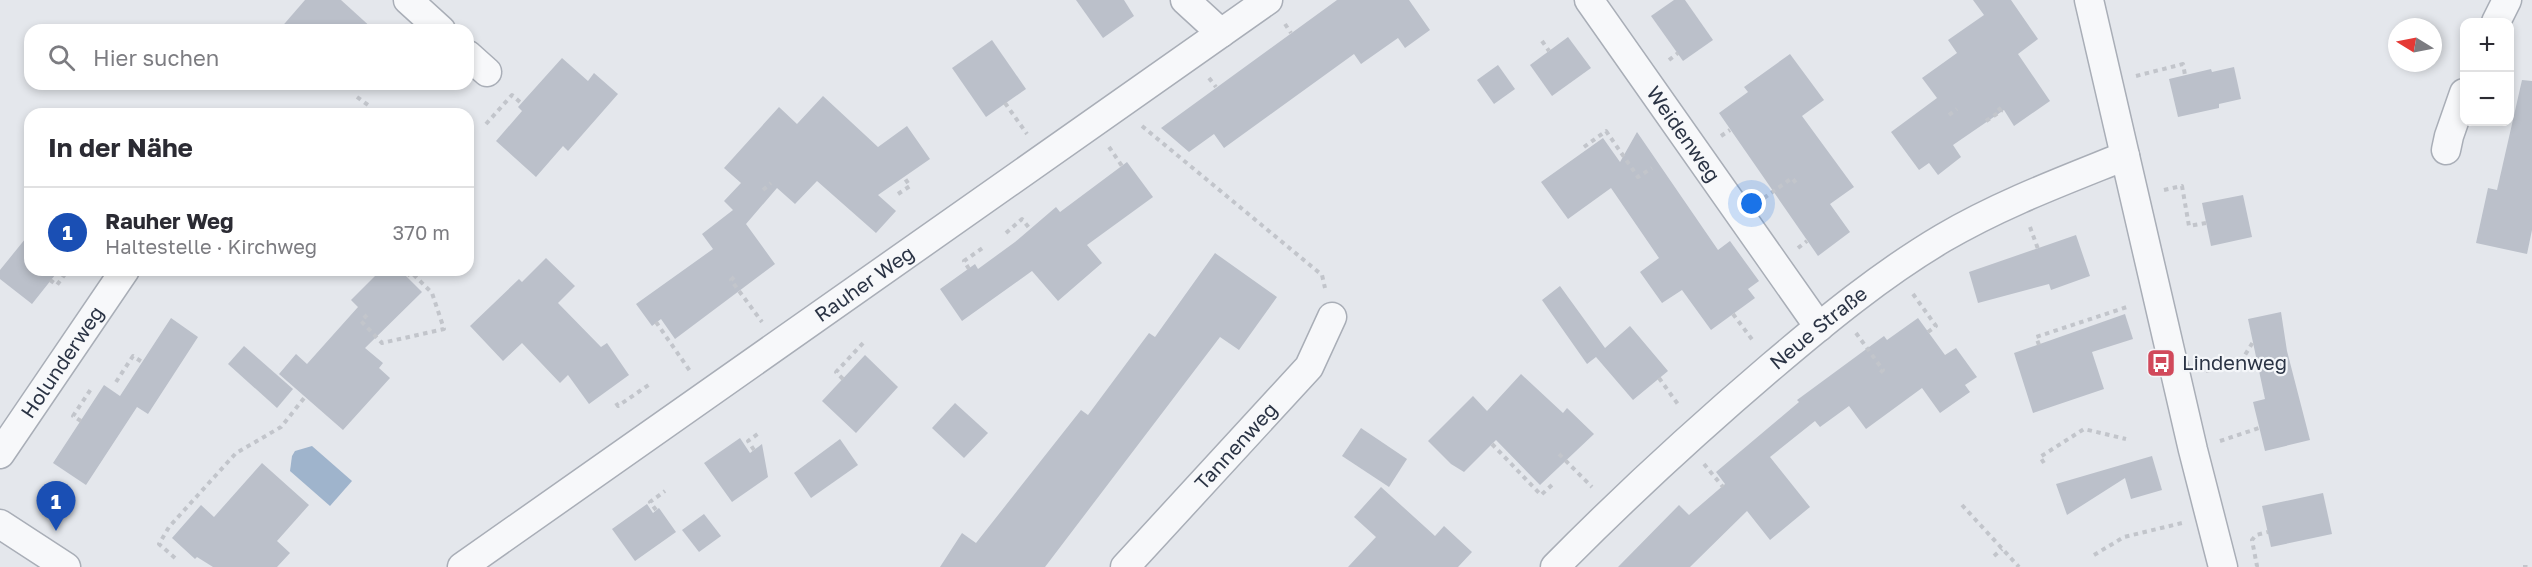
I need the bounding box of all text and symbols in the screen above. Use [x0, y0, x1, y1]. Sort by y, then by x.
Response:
north arrow [2388, 18, 2442, 72]
map controls [2460, 18, 2514, 126]
button: + [2460, 18, 2514, 72]
search box [24, 24, 474, 90]
icon: search [45, 41, 78, 74]
text: Hier suchen [93, 44, 219, 71]
button: − [2460, 72, 2514, 126]
street label: Weidenweg [1642, 81, 1726, 186]
text: In der Nähe [48, 132, 193, 163]
your location [1737, 189, 1766, 218]
text: Rauher Weg [105, 207, 234, 234]
text: 1 [62, 220, 73, 244]
text: 370 m [393, 220, 450, 244]
text: Haltestelle · Kirchweg [105, 234, 317, 258]
street label: Rauher Weg [810, 240, 918, 326]
street label: Neue Straße [1764, 281, 1871, 374]
street label: Holunderweg [15, 301, 108, 422]
bus stop icon: Lindenweg [2145, 347, 2177, 379]
place label: Lindenweg [2182, 350, 2287, 374]
street label: Tannenweg [1189, 397, 1281, 494]
pin: 1 [36, 482, 76, 531]

